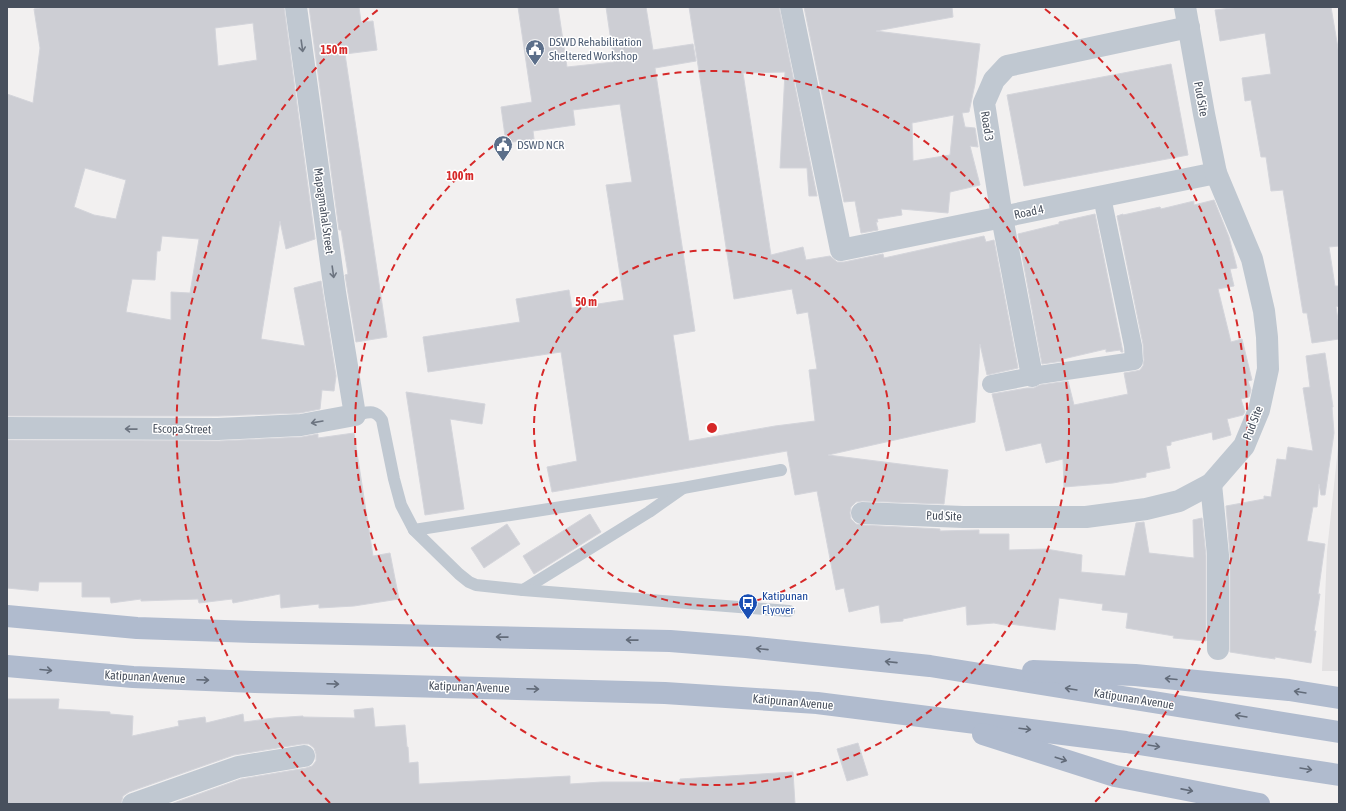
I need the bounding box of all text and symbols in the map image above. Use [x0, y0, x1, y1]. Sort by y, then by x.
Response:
place label: DSWD Rehabilitation Sheltered Workshop [549, 35, 642, 63]
public building icon: DSWD Rehabilitation Sheltered Workshop [524, 38, 546, 66]
one-way arrow [298, 39, 306, 52]
text: 150 m [320, 43, 348, 57]
street label: Pud Site [1191, 80, 1211, 118]
street label: Road 3 [978, 110, 996, 142]
public building icon: DSWD NCR [492, 134, 514, 162]
place label: DSWD NCR [517, 138, 564, 152]
street label: Mapagmahal Street [311, 167, 337, 255]
text: 100 m [446, 169, 474, 183]
street label: Road 4 [1013, 202, 1046, 222]
one-way arrow [329, 265, 337, 278]
text: 50 m [575, 295, 597, 309]
street label: Pud Site [1240, 404, 1266, 442]
one-way arrow [311, 419, 324, 427]
street label: Escopa Street [153, 421, 212, 437]
centre of rings [705, 421, 719, 435]
one-way arrow [125, 425, 138, 433]
street label: Pud Site [926, 508, 962, 524]
place label: Katipunan Flyover [762, 589, 808, 617]
bus stop icon: Katipunan Flyover [737, 592, 759, 620]
one-way arrow [496, 634, 509, 641]
one-way arrow [626, 637, 639, 644]
one-way arrow [756, 645, 769, 653]
one-way arrow [885, 659, 898, 666]
one-way arrow [39, 666, 52, 673]
street label: Katipunan Avenue [104, 668, 186, 686]
one-way arrow [1165, 675, 1178, 682]
one-way arrow [196, 676, 209, 683]
street label: Katipunan Avenue [428, 679, 510, 695]
one-way arrow [326, 680, 339, 688]
one-way arrow [526, 685, 539, 693]
one-way arrow [1065, 685, 1078, 693]
street label: Katipunan Avenue [1093, 686, 1175, 712]
one-way arrow [1294, 688, 1307, 696]
street label: Katipunan Avenue [752, 691, 834, 713]
one-way arrow [1234, 712, 1247, 720]
one-way arrow [1018, 725, 1031, 733]
one-way arrow [1147, 742, 1160, 750]
one-way arrow [1054, 756, 1067, 763]
one-way arrow [1299, 766, 1312, 774]
one-way arrow [1180, 786, 1193, 794]

